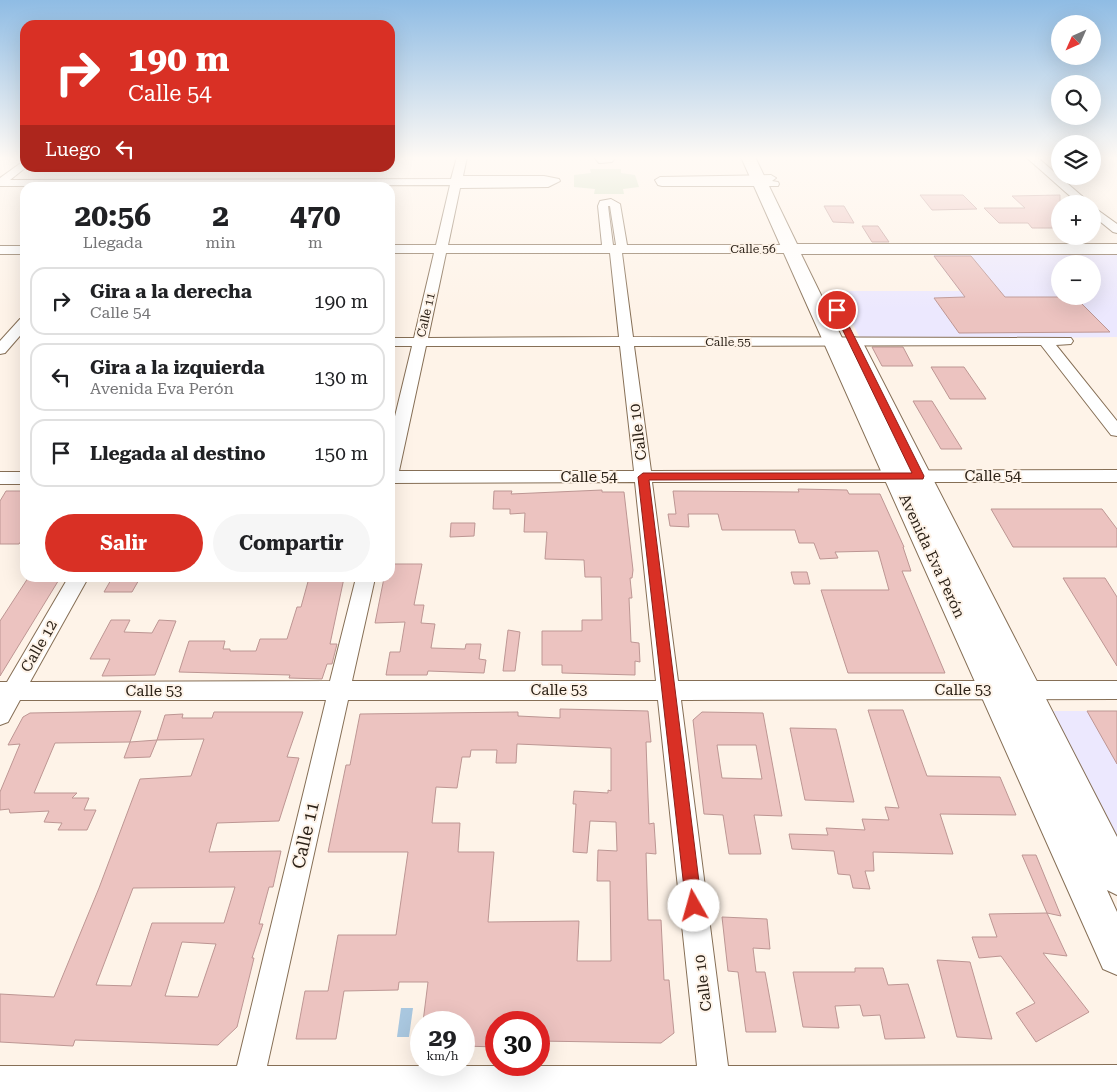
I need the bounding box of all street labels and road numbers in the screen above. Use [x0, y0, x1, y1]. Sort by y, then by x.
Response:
street label: Calle 56 [730, 242, 776, 256]
street label: Calle 11 [414, 291, 438, 339]
street label: Calle 55 [705, 335, 751, 349]
street label: Calle 10 [626, 403, 650, 461]
street label: Calle 54 [965, 467, 1022, 485]
street label: Calle 54 [561, 468, 618, 486]
street label: Avenida Eva Perón [895, 491, 969, 621]
street label: Calle 12 [17, 617, 61, 675]
street label: Calle 53 [531, 681, 588, 699]
street label: Calle 53 [935, 681, 992, 699]
street label: Calle 53 [126, 682, 183, 700]
street label: Calle 11 [287, 799, 323, 871]
street label: Calle 10 [691, 954, 715, 1012]

